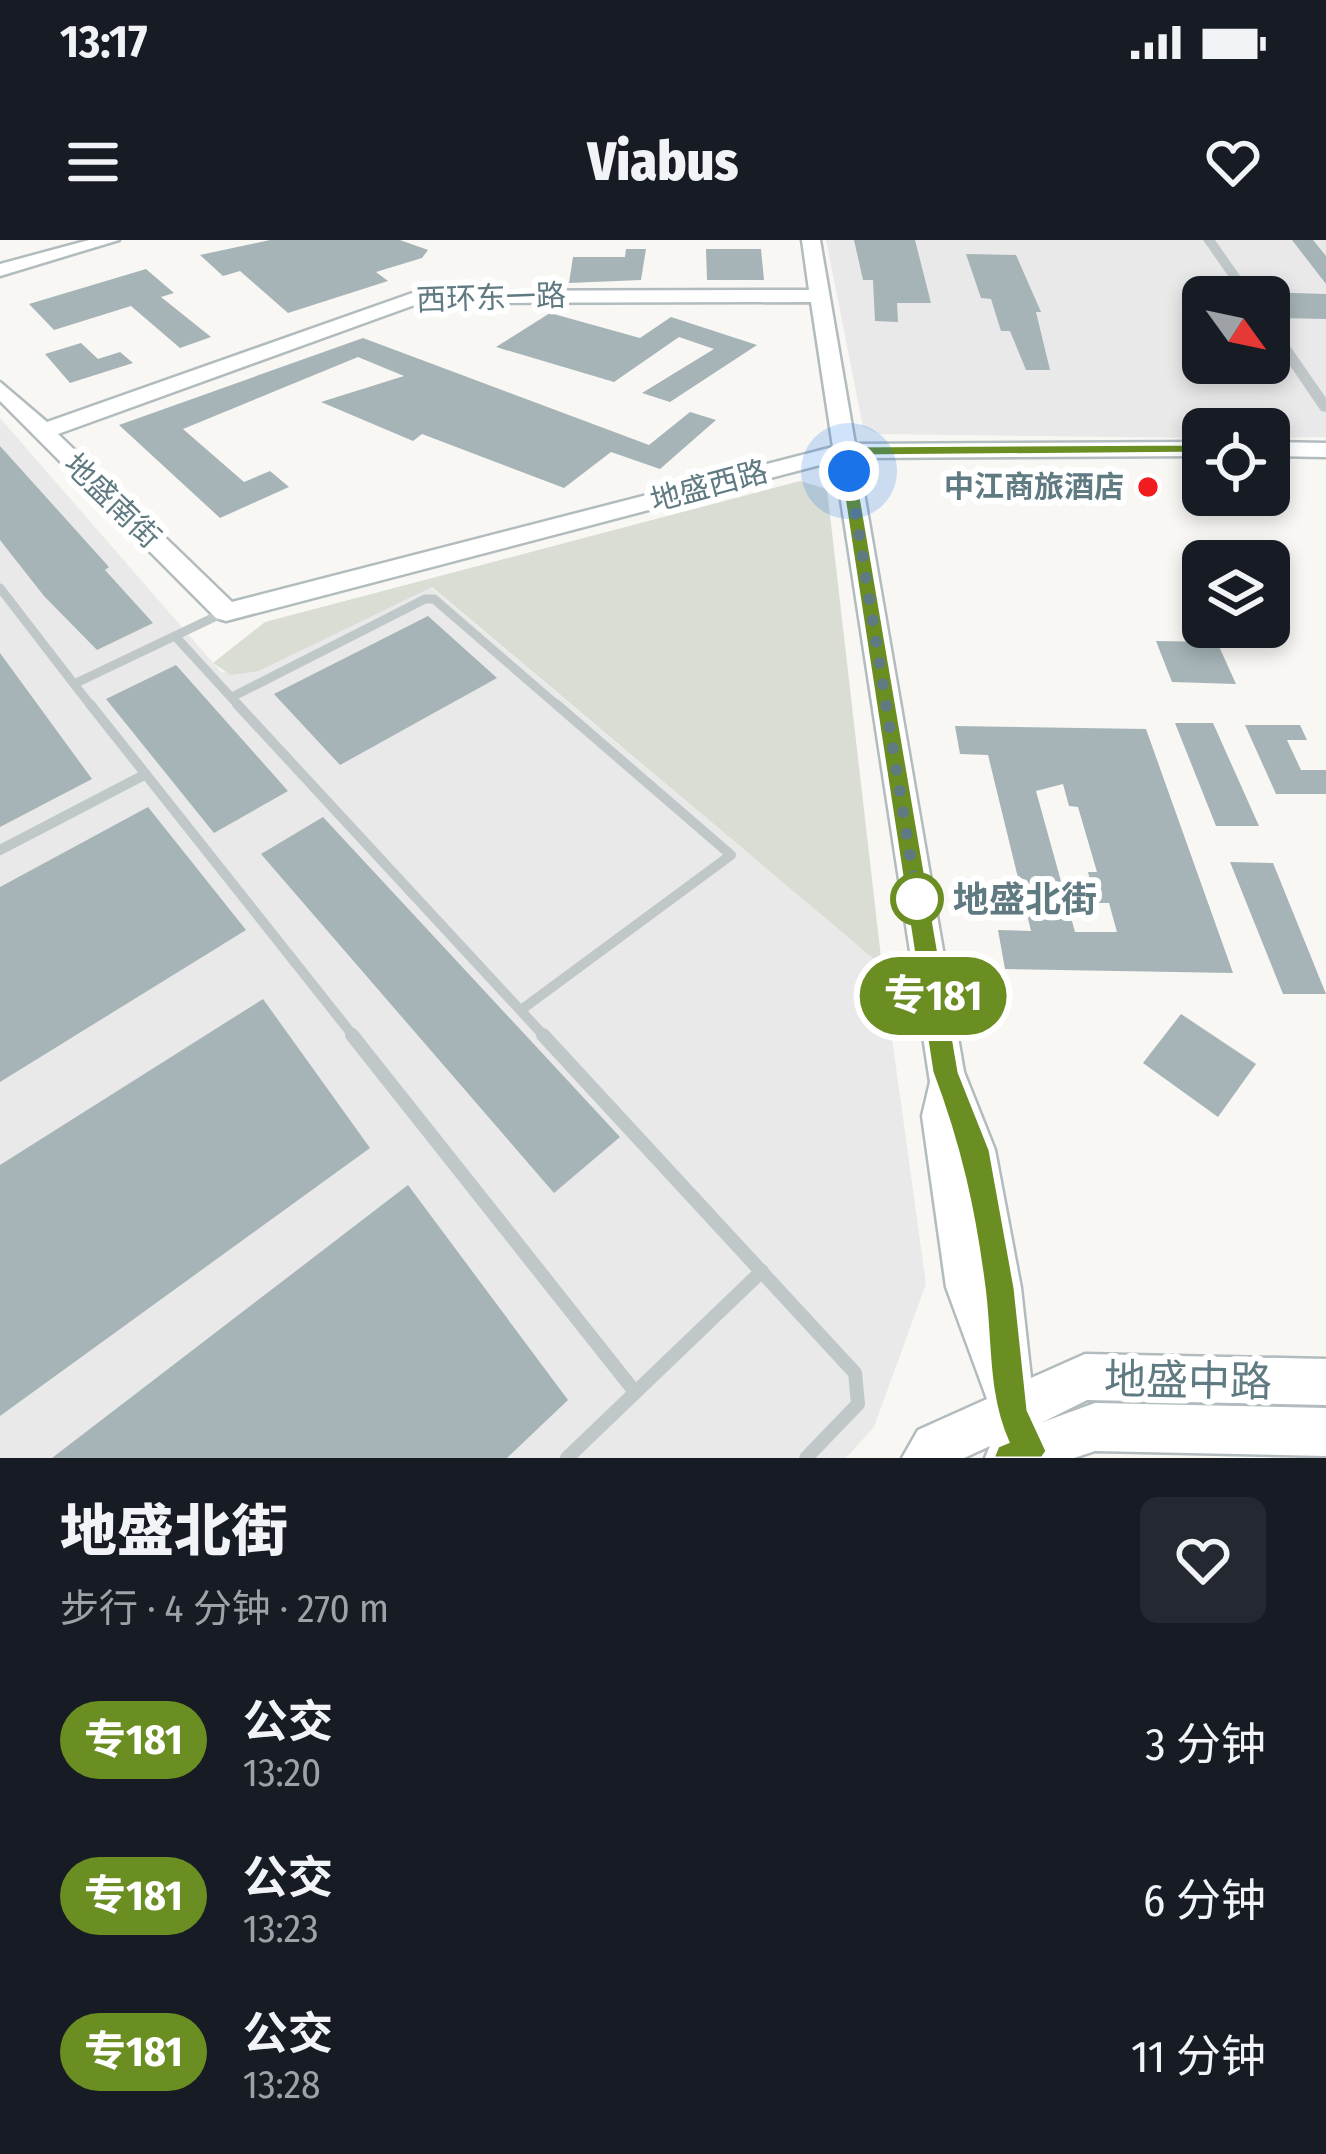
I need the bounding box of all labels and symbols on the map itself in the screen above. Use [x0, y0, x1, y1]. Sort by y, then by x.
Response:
north arrow [1182, 276, 1290, 384]
street label: 西环东一路 [415, 277, 567, 319]
your location [819, 441, 879, 501]
street label: 地盛南街 [56, 446, 168, 556]
street label: 地盛西路 [646, 453, 772, 519]
place label: 中江商旅酒店 [944, 469, 1124, 505]
marker: 中江商旅酒店 [1135, 474, 1161, 500]
marker: 地盛北街 [892, 874, 942, 924]
place label: 地盛北街 [953, 878, 1097, 922]
line badge: 专181 [849, 957, 1017, 1035]
street label: 地盛中路 [1104, 1355, 1272, 1407]

